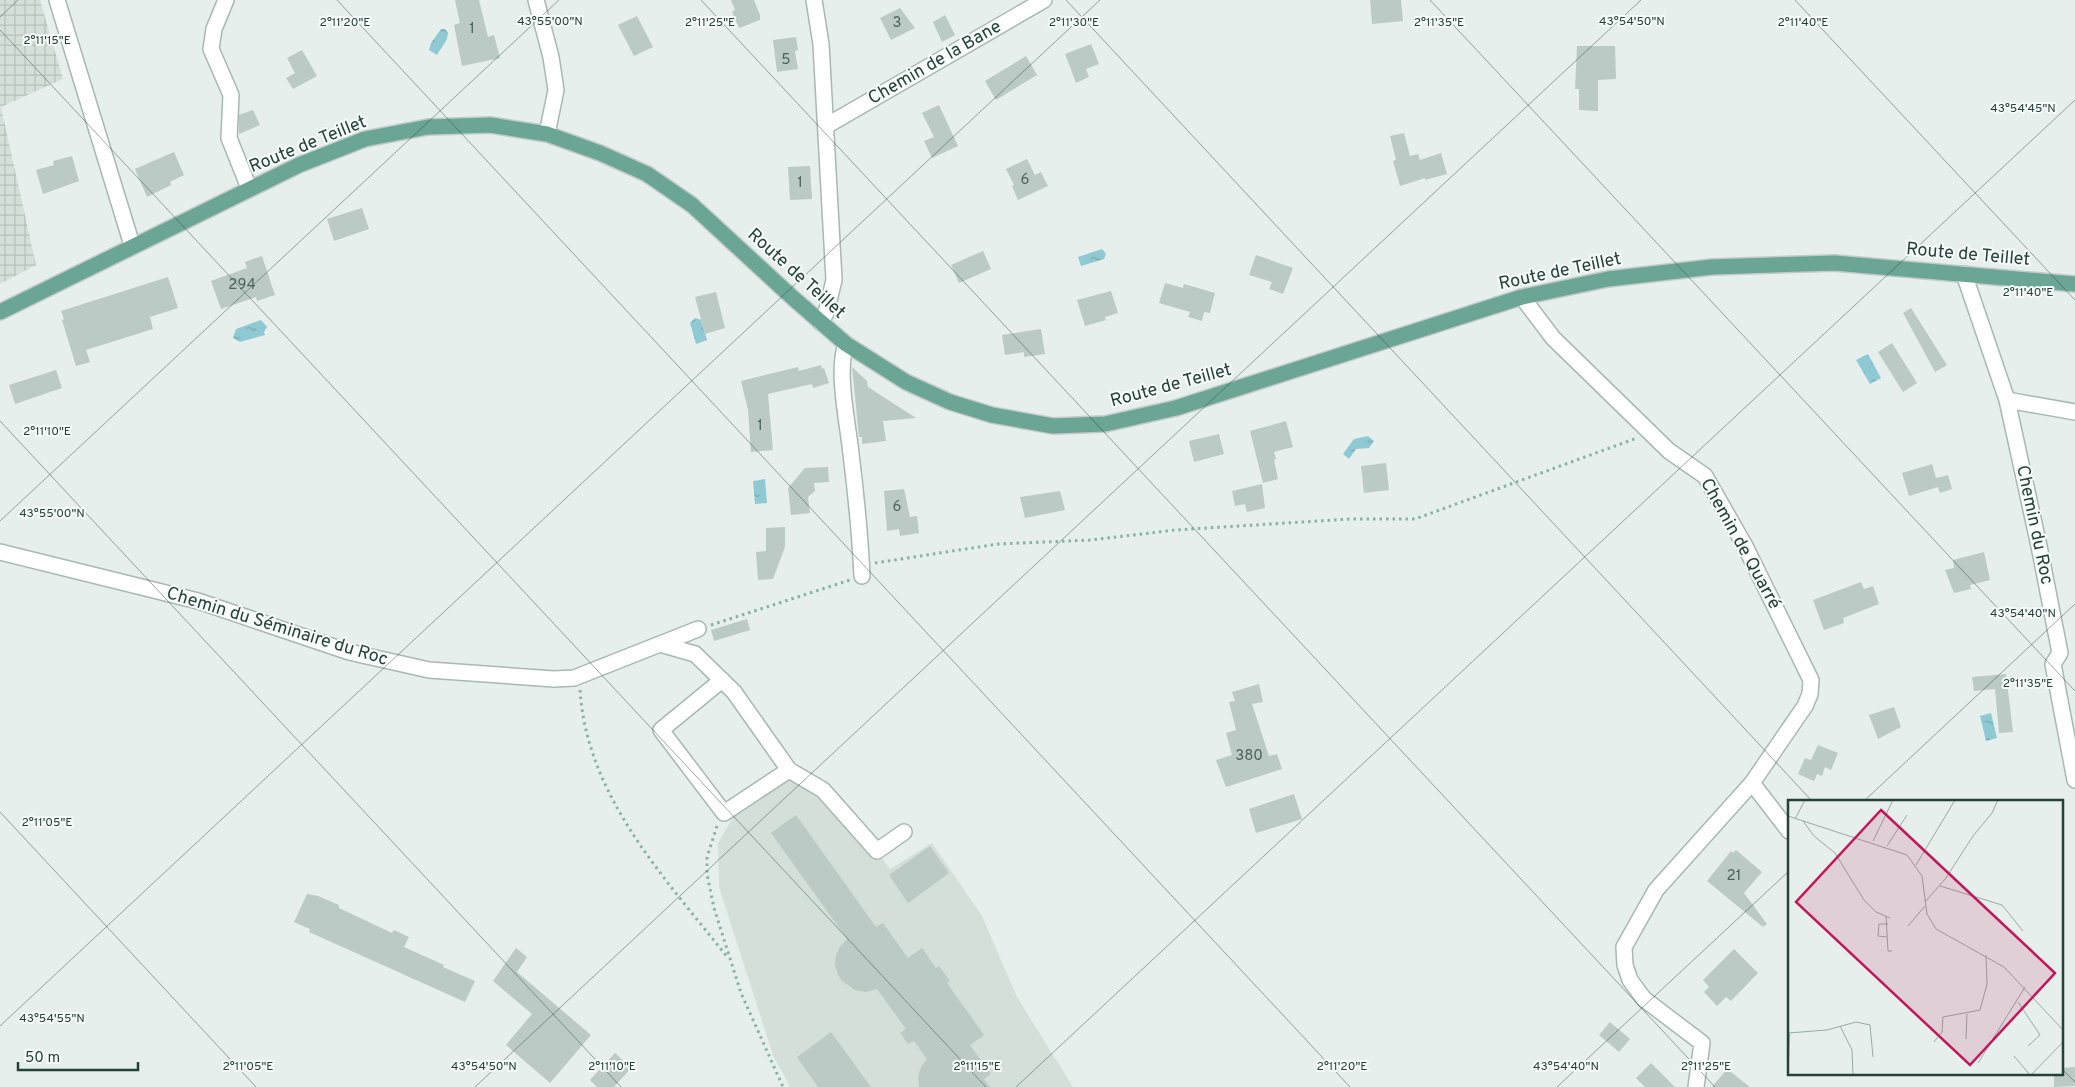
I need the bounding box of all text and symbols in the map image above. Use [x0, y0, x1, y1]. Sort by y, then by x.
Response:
text: 43°55'00"N [517, 14, 583, 30]
house number: 3 [892, 14, 902, 33]
text: 43°54'50"N [1599, 14, 1665, 30]
text: 2°11'20"E [320, 15, 370, 31]
text: 2°11'25"E [685, 15, 735, 31]
street label: Chemin de la Bane [864, 15, 1006, 111]
text: 2°11'30"E [1049, 15, 1099, 31]
text: 2°11'35"E [1414, 15, 1464, 31]
text: 2°11'40"E [1778, 15, 1828, 31]
house number: 1 [469, 20, 475, 39]
text: 2°11'15"E [23, 33, 71, 49]
house number: 5 [781, 51, 791, 70]
text: 43°54'45"N [1990, 101, 2056, 117]
street label: Route de Teillet [246, 111, 370, 179]
house number: 6 [1021, 171, 1030, 190]
house number: 1 [797, 174, 803, 193]
street label: Route de Teillet [742, 224, 850, 324]
street label: Route de Teillet [1905, 238, 2031, 272]
street label: Route de Teillet [1497, 248, 1623, 296]
house number: 294 [228, 276, 256, 295]
text: 2°11'40"E [2003, 285, 2053, 301]
street label: Route de Teillet [1108, 359, 1234, 413]
house number: 1 [757, 417, 763, 436]
text: 2°11'10"E [23, 424, 71, 440]
street label: Chemin du Roc [2010, 463, 2058, 587]
street label: Chemin de Quarré [1694, 474, 1786, 614]
house number: 6 [893, 498, 902, 517]
text: 43°55'00"N [19, 506, 85, 522]
street label: Chemin du Séminaire du Roc [163, 582, 391, 672]
text: 43°54'40"N [1990, 606, 2056, 622]
text: 2°11'35"E [2003, 676, 2053, 692]
house number: 380 [1235, 747, 1263, 766]
inset map [1788, 800, 2062, 1074]
text: 2°11'05"E [22, 815, 72, 831]
house number: 21 [1727, 867, 1741, 886]
text: 43°54'55"N [19, 1011, 85, 1027]
scale bar [18, 1040, 138, 1072]
text: 50 m [25, 1049, 60, 1068]
text: 2°11'05"E [223, 1059, 273, 1075]
text: 43°54'50"N [451, 1059, 517, 1075]
text: 2°11'10"E [588, 1059, 636, 1075]
text: 2°11'15"E [953, 1059, 1001, 1075]
text: 2°11'20"E [1317, 1059, 1367, 1075]
text: 43°54'40"N [1533, 1059, 1599, 1075]
text: 2°11'25"E [1681, 1059, 1731, 1075]

